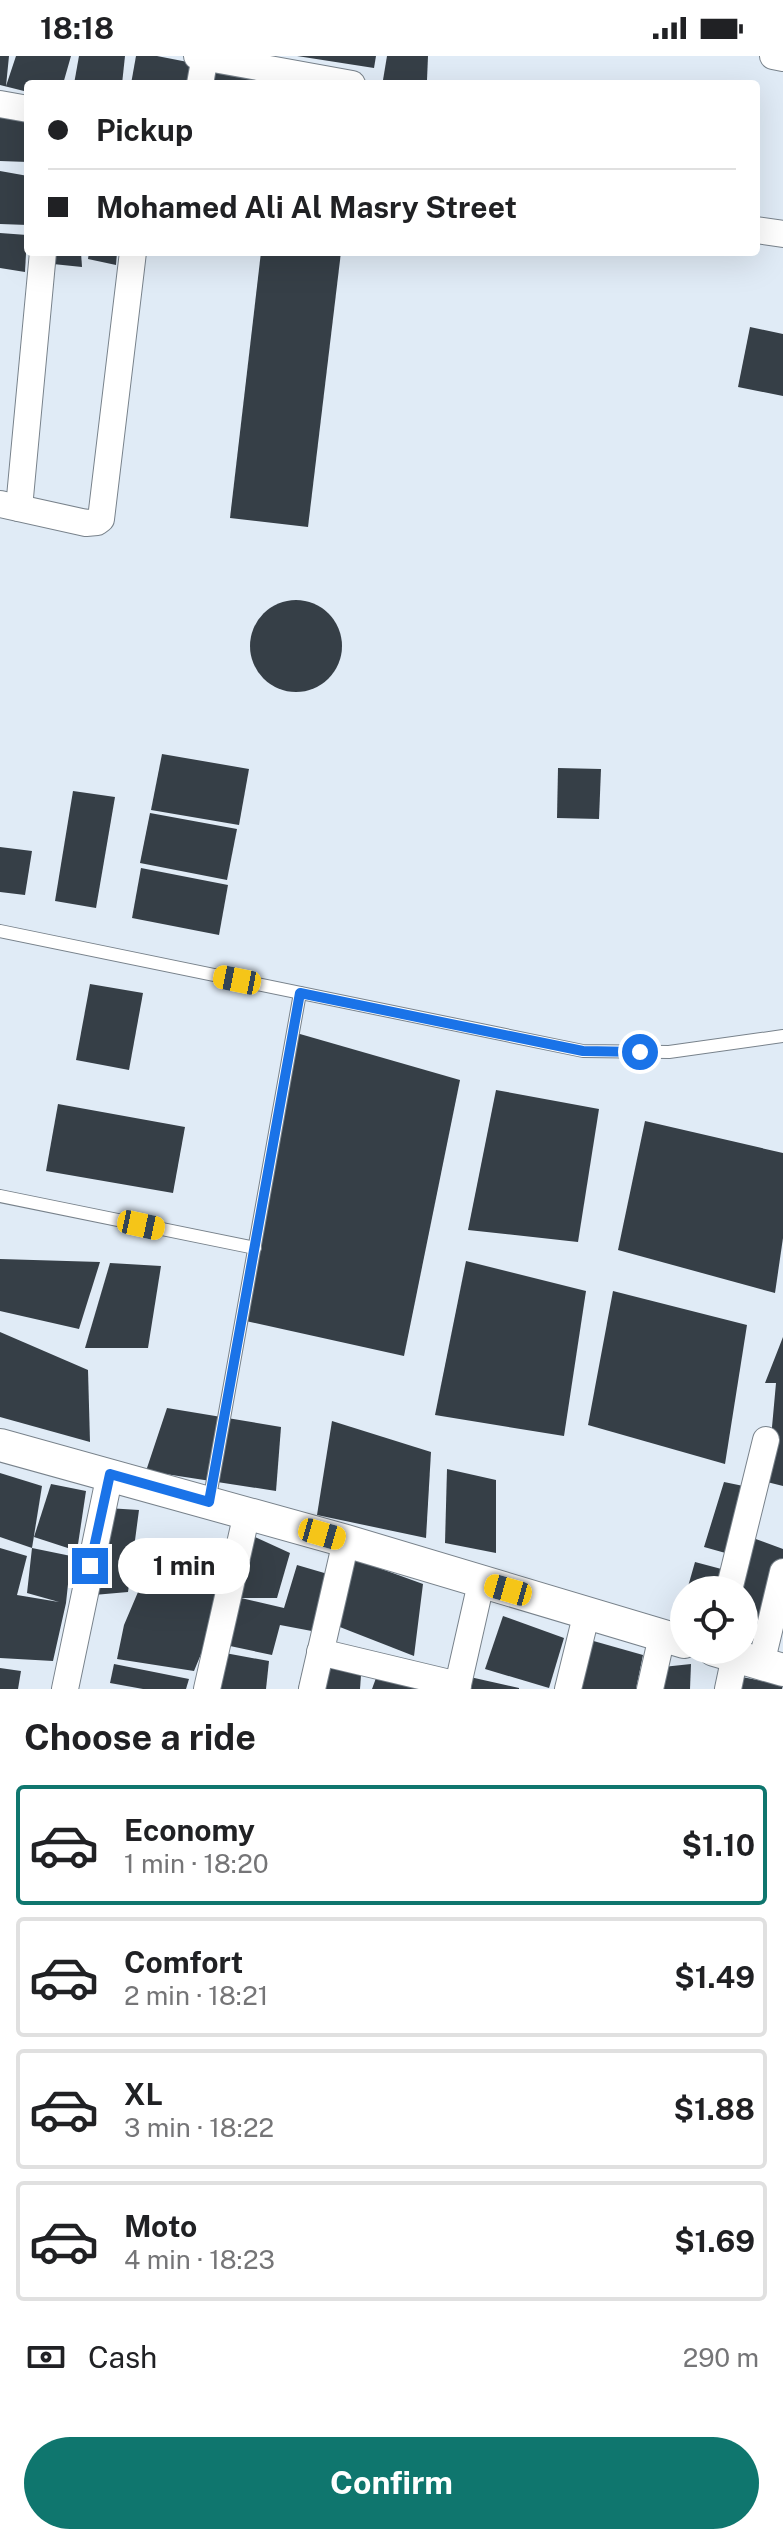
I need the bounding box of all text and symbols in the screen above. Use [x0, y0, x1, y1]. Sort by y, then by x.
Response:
text: 18:18 [40, 10, 114, 46]
text: Pickup [96, 112, 193, 148]
text: Mohamed Ali Al Masry Street [96, 189, 517, 225]
car [211, 964, 263, 996]
route start [622, 1034, 658, 1070]
car [115, 1208, 167, 1242]
car [296, 1516, 348, 1552]
callout: 1 min [118, 1538, 250, 1594]
route end [72, 1548, 108, 1584]
text: 1 min [153, 1550, 215, 1581]
car [482, 1572, 534, 1608]
map controls [670, 1576, 758, 1664]
button: locate [670, 1576, 758, 1664]
text: Choose a ride [24, 1716, 256, 1758]
icon: car [28, 1809, 100, 1881]
text: Economy [124, 1812, 255, 1848]
text: $1.10 [681, 1827, 755, 1863]
text: 1 min · 18:20 [124, 1848, 269, 1879]
icon: car [28, 1941, 100, 2013]
text: Comfort [124, 1944, 243, 1980]
text: $1.49 [674, 1959, 755, 1995]
text: 2 min · 18:21 [124, 1980, 268, 2011]
icon: car [28, 2073, 100, 2145]
text: XL [124, 2076, 163, 2112]
text: $1.88 [673, 2091, 755, 2127]
text: 3 min · 18:22 [124, 2112, 274, 2143]
icon: car [28, 2205, 100, 2277]
text: Moto [124, 2208, 197, 2244]
text: $1.69 [674, 2223, 755, 2259]
text: 4 min · 18:23 [124, 2244, 275, 2275]
icon: cash [24, 2335, 68, 2379]
text: Cash [88, 2339, 157, 2375]
text: 290 m [683, 2342, 759, 2373]
button: Confirm [24, 2437, 759, 2529]

